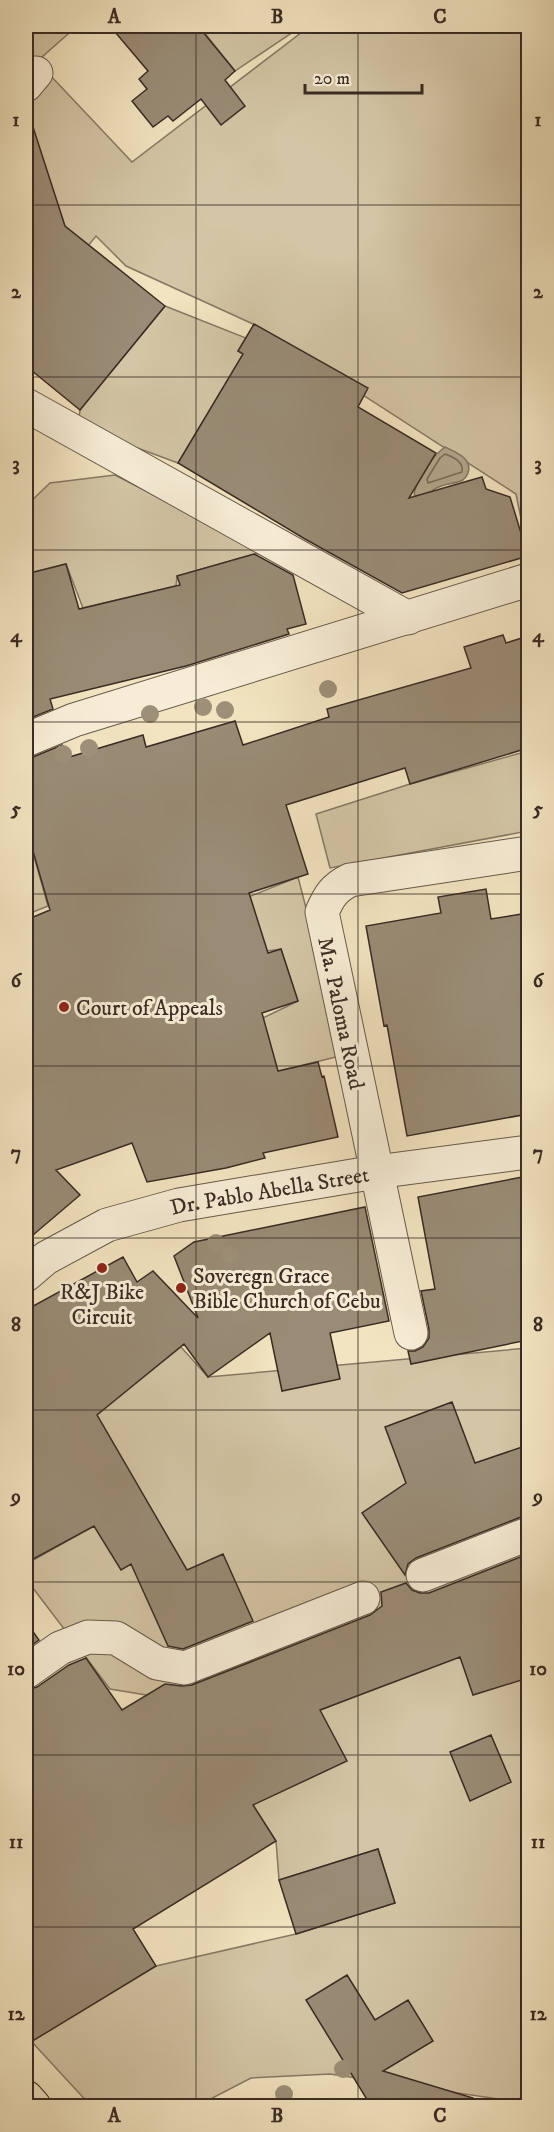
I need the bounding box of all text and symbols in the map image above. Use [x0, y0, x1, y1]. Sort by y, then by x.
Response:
text: A [107, 5, 122, 30]
text: B [271, 5, 283, 30]
text: C [433, 5, 447, 30]
scale bar [305, 57, 422, 95]
text: 20 m [314, 68, 350, 90]
text: 1 [12, 108, 20, 133]
text: 1 [534, 108, 542, 133]
text: 2 [11, 280, 22, 305]
text: 2 [533, 280, 544, 305]
text: 3 [12, 452, 20, 477]
text: 3 [534, 452, 542, 477]
text: 4 [10, 624, 23, 649]
text: 4 [532, 624, 545, 649]
text: 5 [10, 797, 21, 822]
text: 5 [532, 797, 543, 822]
street label: Ma. Paloma Road [311, 935, 370, 1092]
text: 6 [11, 969, 23, 994]
text: 6 [533, 969, 545, 994]
place label: Court of Appeals [76, 995, 223, 1022]
marker: Court of Appeals [57, 1000, 71, 1014]
text: 7 [11, 1141, 21, 1166]
text: 7 [533, 1141, 543, 1166]
street label: Dr. Pablo Abella Street [167, 1161, 371, 1222]
marker: R&J Bike Circuit [95, 1261, 109, 1275]
place label: Soveregn Grace Bible Church of Cebu [193, 1263, 381, 1315]
place label: R&J Bike Circuit [60, 1279, 144, 1331]
marker: Soveregn Grace Bible Church of Cebu [174, 1281, 188, 1295]
text: 8 [11, 1313, 21, 1338]
text: 8 [533, 1313, 543, 1338]
text: 9 [9, 1485, 21, 1510]
text: 9 [531, 1485, 543, 1510]
text: 10 [7, 1657, 25, 1682]
text: 10 [529, 1657, 547, 1682]
text: 11 [9, 1830, 23, 1855]
text: 11 [531, 1830, 545, 1855]
text: 12 [7, 2002, 26, 2027]
text: 12 [529, 2002, 548, 2027]
text: A [107, 2104, 122, 2129]
text: B [271, 2104, 283, 2129]
text: C [433, 2104, 447, 2129]

